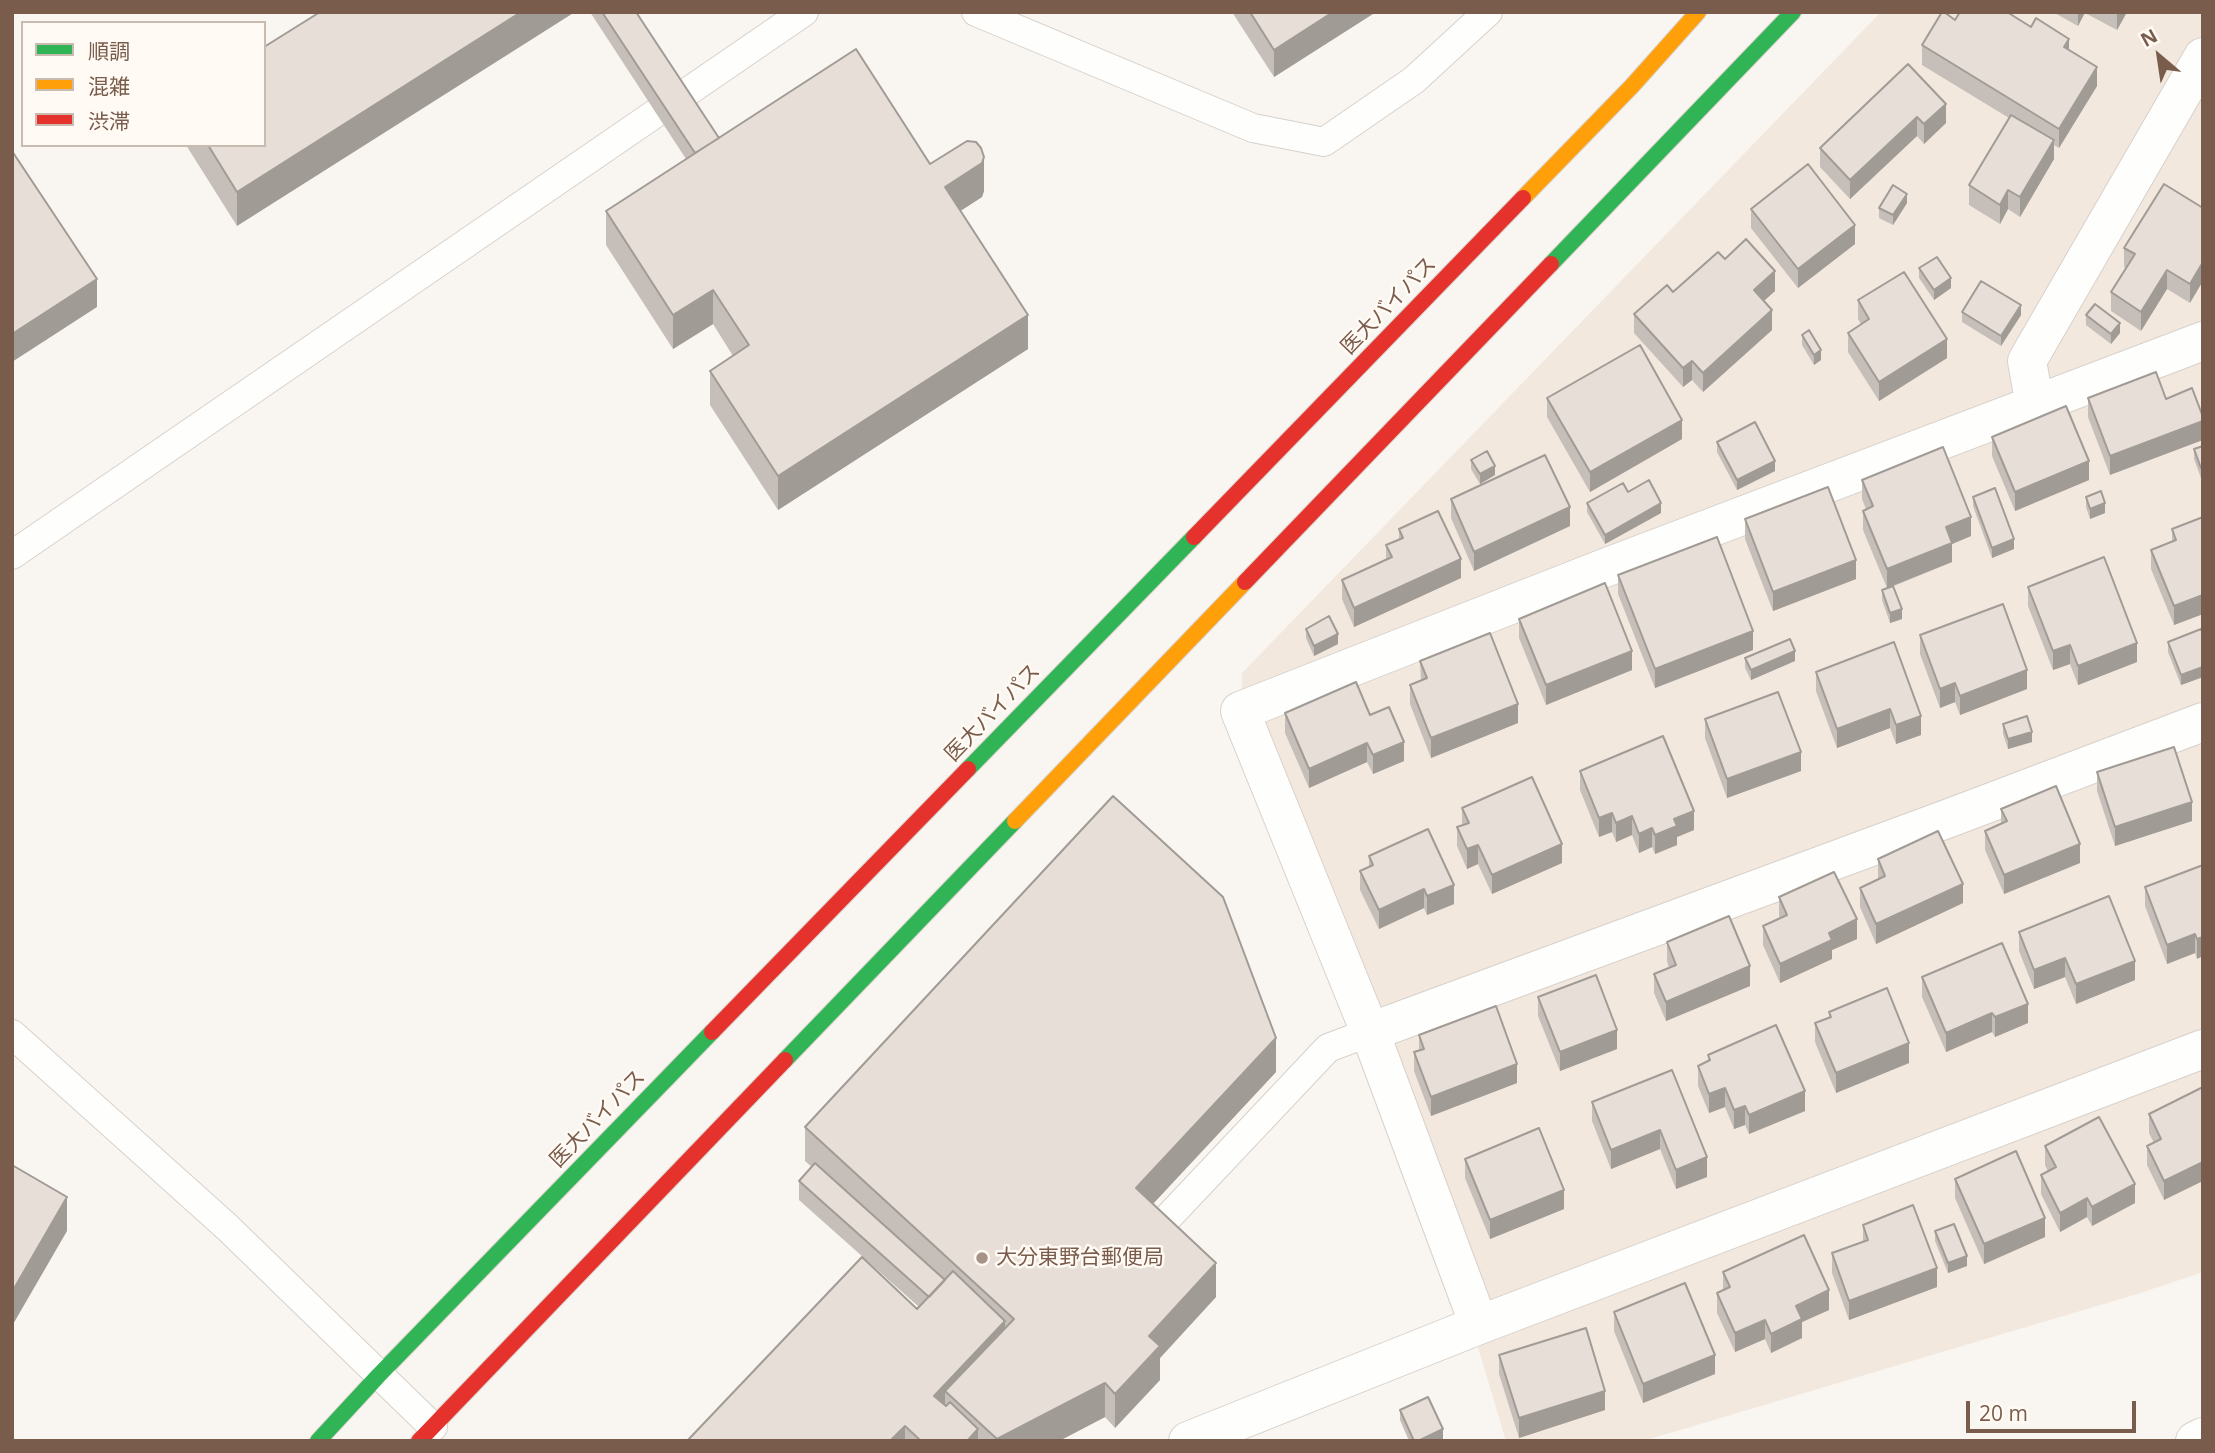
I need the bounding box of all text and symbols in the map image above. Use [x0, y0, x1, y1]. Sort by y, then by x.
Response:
legend [21, 21, 266, 147]
north arrow [2124, 21, 2194, 91]
text: N [2136, 23, 2162, 53]
text: 順調 [88, 37, 130, 65]
text: 混雑 [88, 72, 130, 100]
text: 渋滞 [88, 107, 130, 135]
street label: 医大バイパス [1336, 252, 1442, 360]
street label: 医大バイパス [940, 659, 1046, 767]
street label: 医大バイパス [545, 1065, 651, 1173]
place label: 大分東野台郵便局 [996, 1245, 1164, 1271]
marker: 大分東野台郵便局 [974, 1250, 990, 1266]
scale bar [1970, 1386, 2140, 1430]
text: 20 m [1979, 1399, 2028, 1427]

